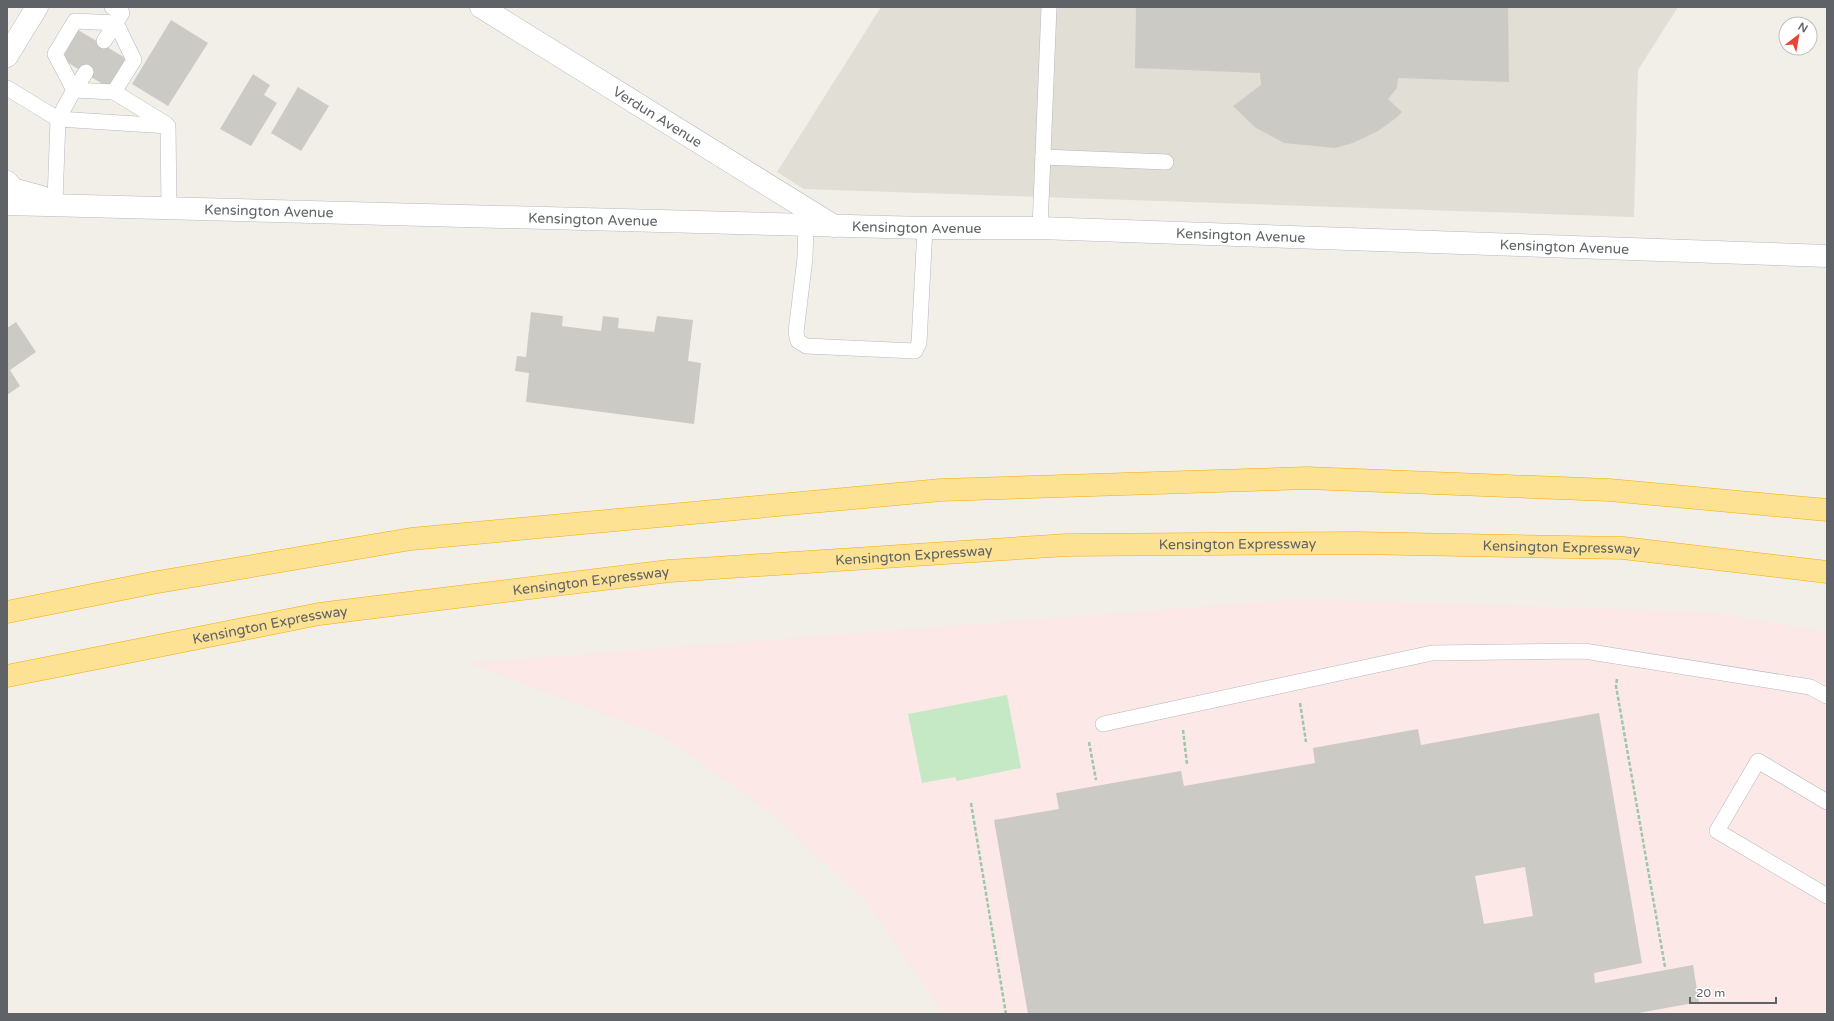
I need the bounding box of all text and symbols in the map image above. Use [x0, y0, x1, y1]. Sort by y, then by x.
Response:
north arrow [1778, 16, 1818, 56]
text: N [1796, 20, 1810, 36]
street label: Verdun Avenue [610, 83, 705, 151]
street label: Kensington Avenue [204, 201, 334, 222]
street label: Kensington Avenue [528, 210, 658, 230]
street label: Kensington Avenue [852, 218, 982, 237]
street label: Kensington Avenue [1175, 225, 1306, 246]
street label: Kensington Avenue [1499, 236, 1629, 258]
street label: Kensington Expressway [1159, 535, 1317, 553]
street label: Kensington Expressway [1482, 537, 1641, 559]
street label: Kensington Expressway [835, 542, 993, 569]
street label: Kensington Expressway [512, 563, 671, 599]
street label: Kensington Expressway [191, 603, 349, 648]
scale bar [1690, 979, 1776, 1005]
text: 20 m [1696, 986, 1725, 1000]

